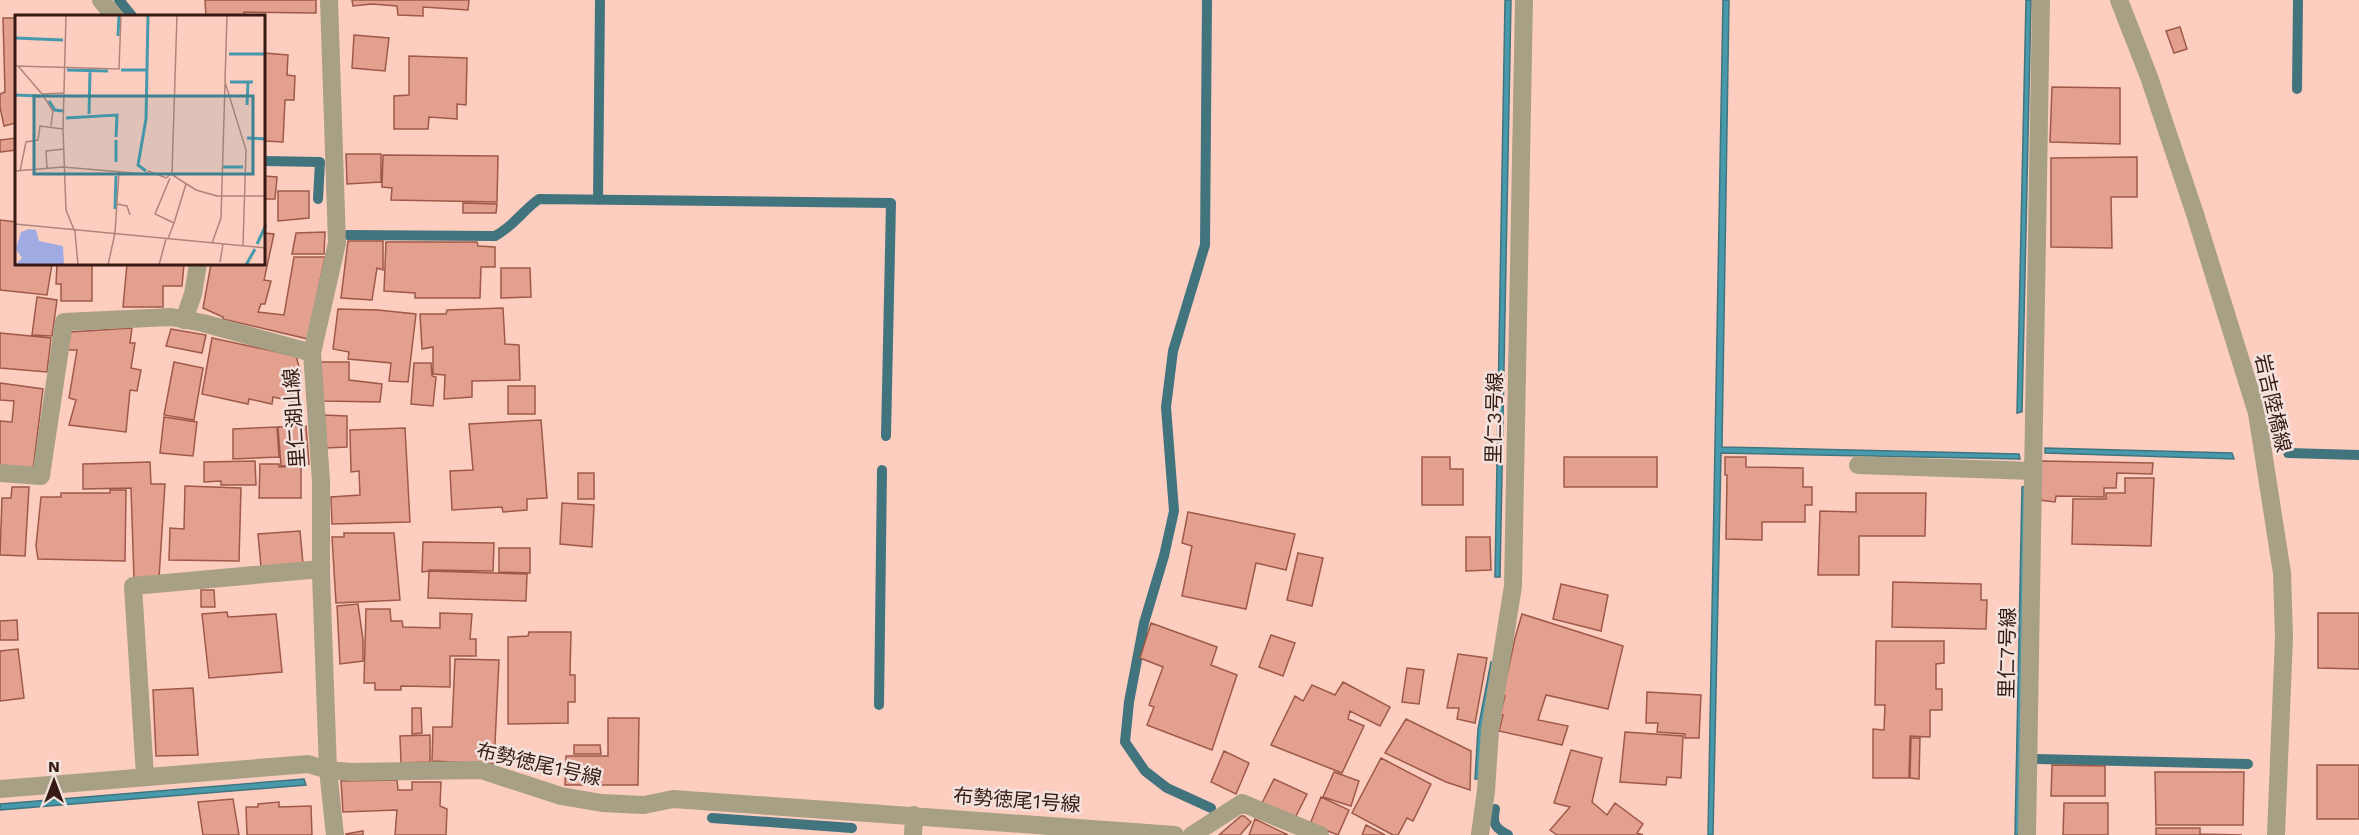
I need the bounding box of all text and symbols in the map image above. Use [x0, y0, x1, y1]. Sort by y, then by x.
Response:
inset map [15, 15, 266, 266]
street label: 岩吉陸橋線 [2250, 352, 2296, 454]
street label: 里仁湖山線 [279, 367, 309, 469]
street label: 里仁3号線 [1481, 372, 1507, 464]
street label: 里仁7号線 [1994, 607, 2020, 699]
street label: 布勢徳尾1号線 [474, 738, 604, 790]
north arrow [24, 751, 84, 811]
text: N [48, 757, 60, 776]
street label: 布勢徳尾1号線 [952, 784, 1082, 816]

